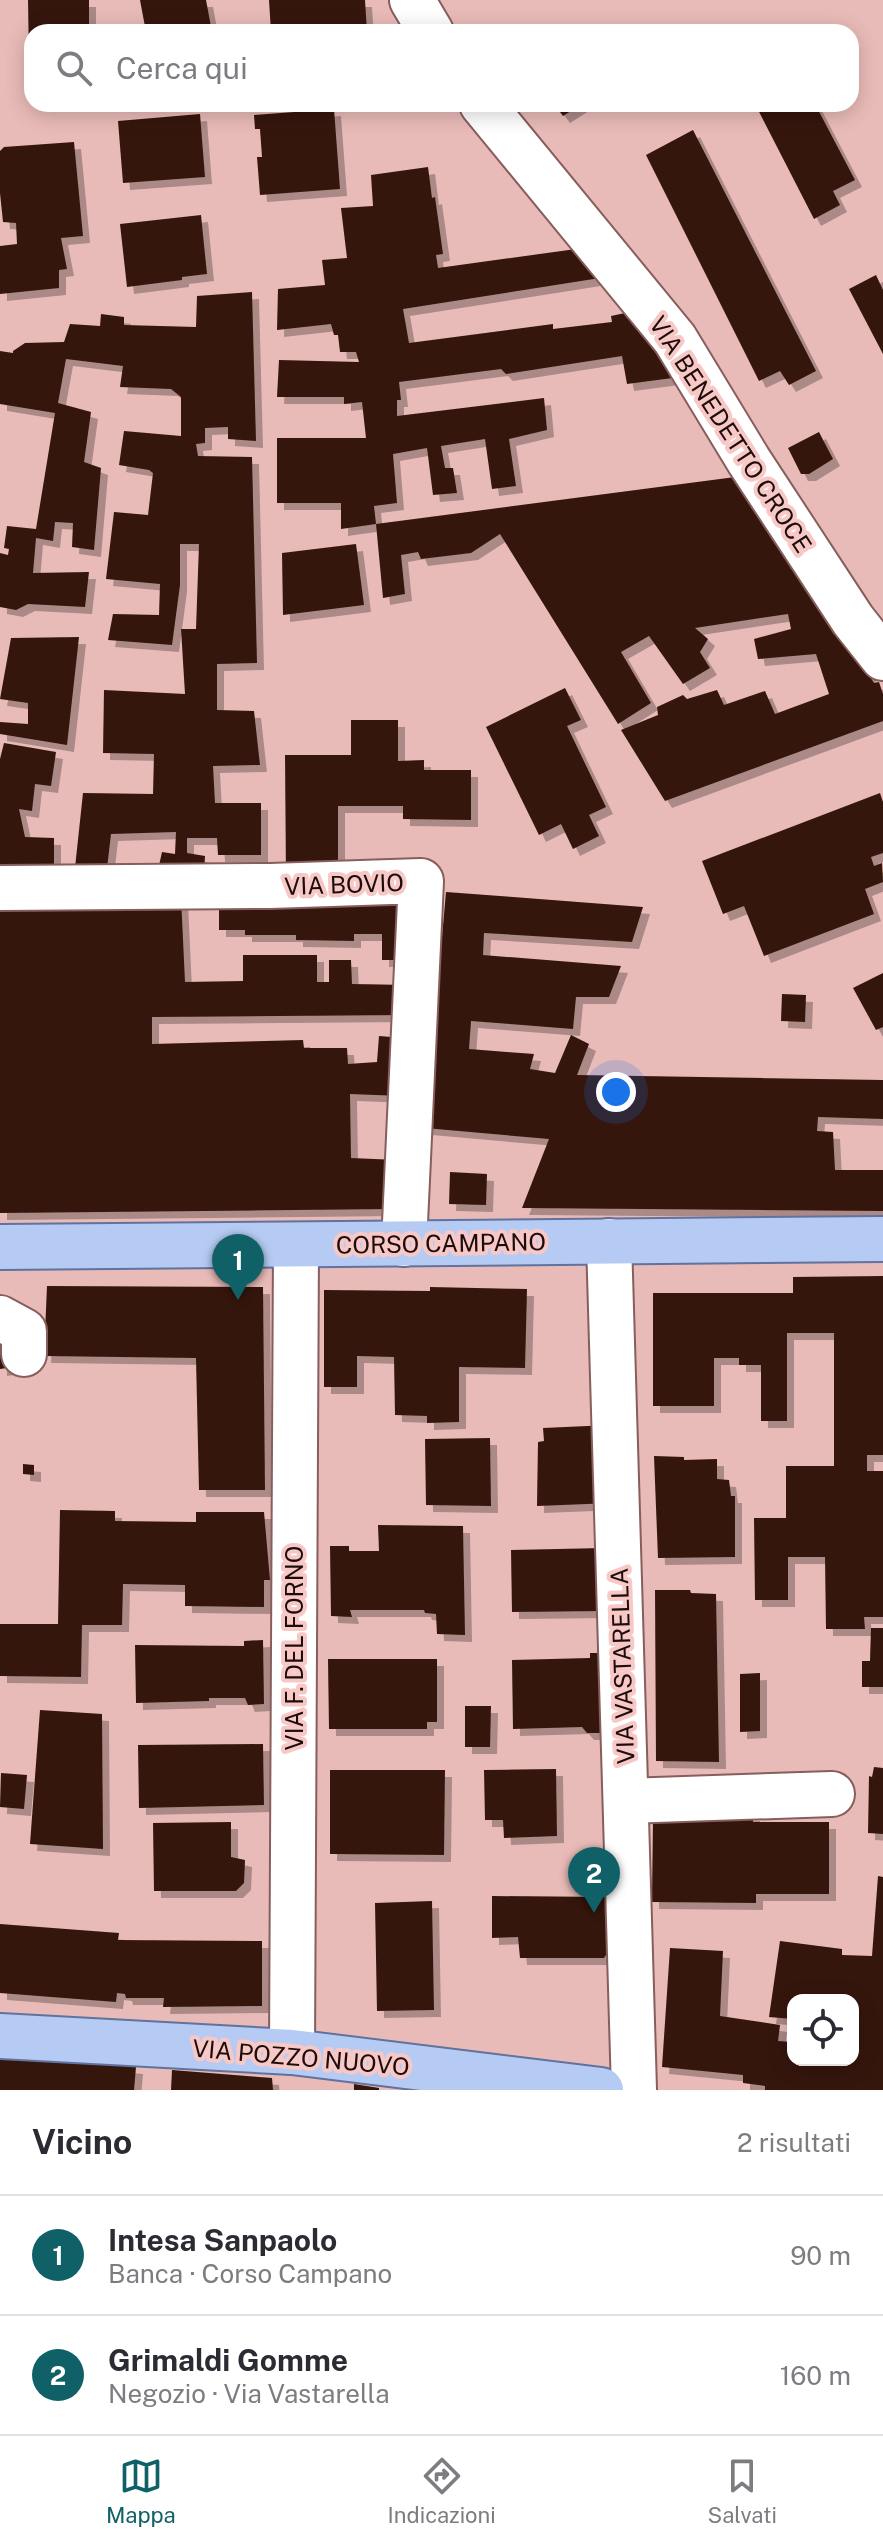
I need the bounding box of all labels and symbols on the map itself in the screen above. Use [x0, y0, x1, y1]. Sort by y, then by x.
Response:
street label: VIA BENEDETTO CROCE [644, 311, 818, 557]
street label: VIA BOVIO [284, 868, 404, 900]
your location [596, 1072, 636, 1112]
street label: CORSO CAMPANO [336, 1227, 546, 1259]
pin: 1 [212, 1234, 264, 1300]
street label: VIA F. DEL FORNO [280, 1546, 308, 1750]
street label: VIA VASTARELLA [605, 1567, 639, 1765]
pin: 2 [568, 1847, 620, 1913]
street label: VIA POZZO NUOVO [191, 2034, 411, 2080]

